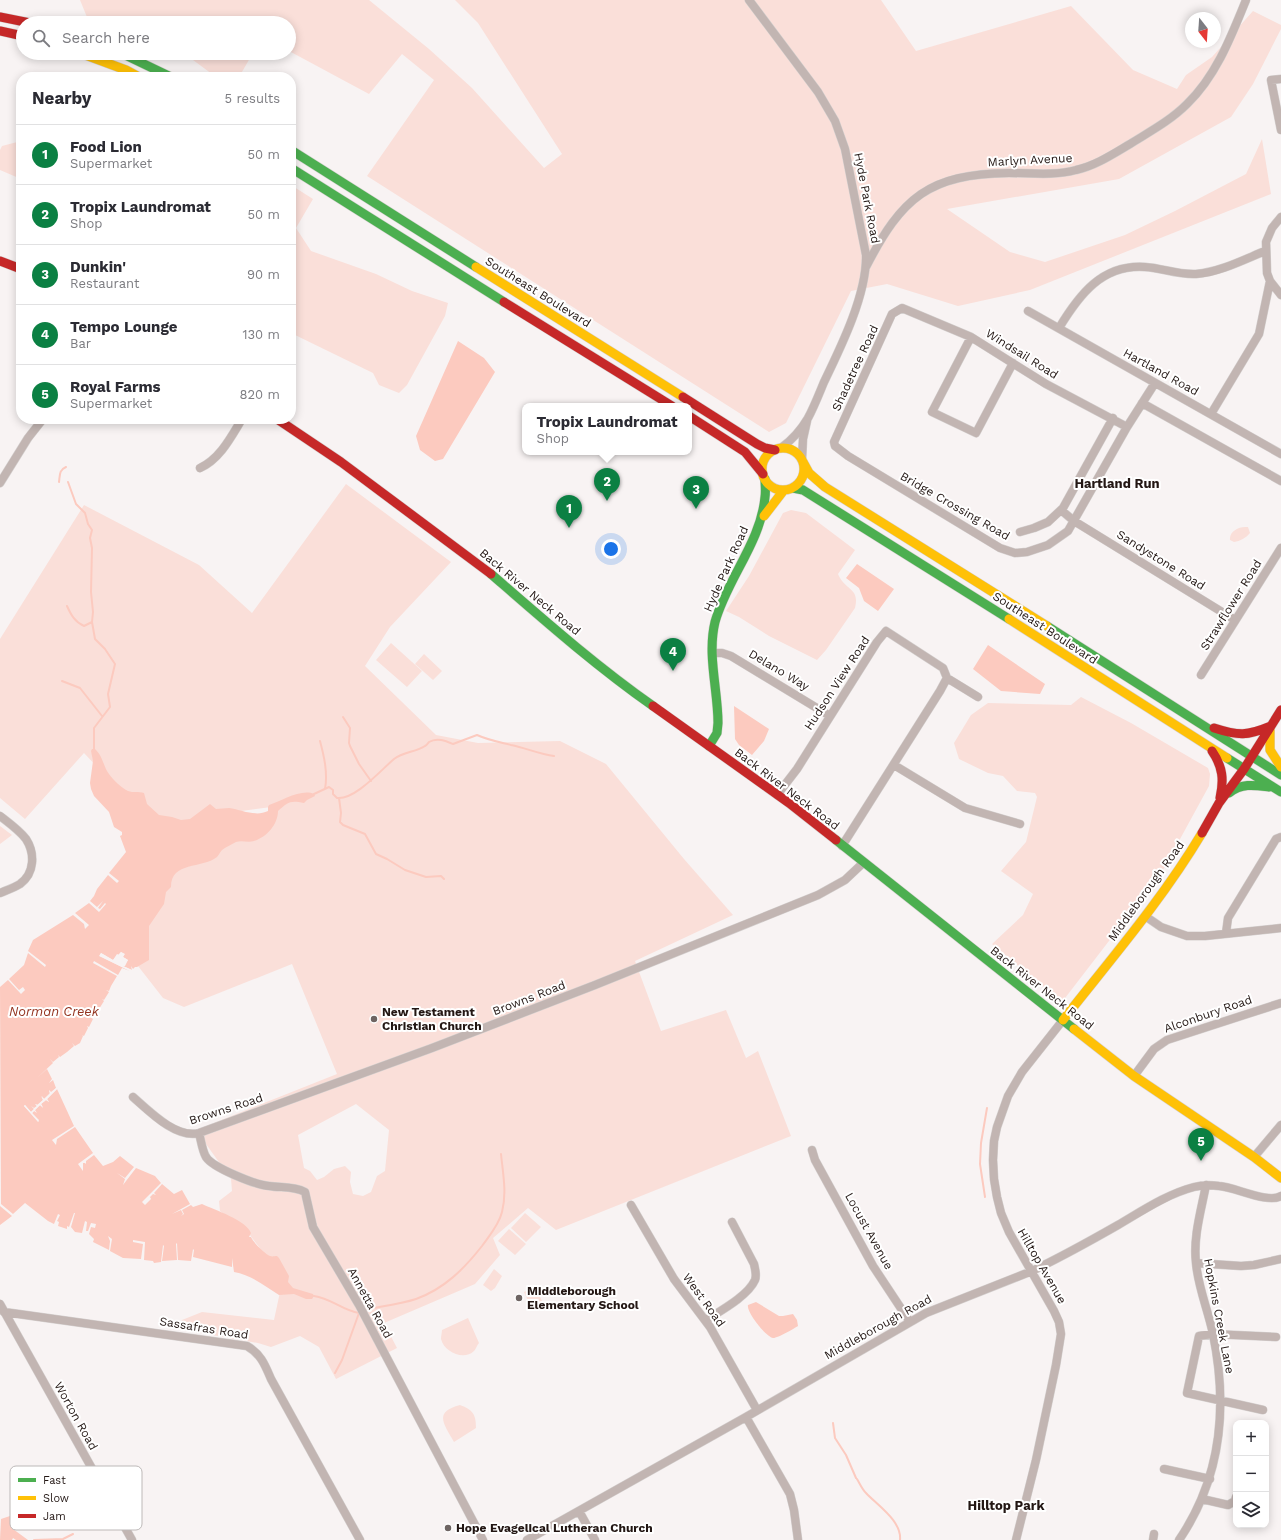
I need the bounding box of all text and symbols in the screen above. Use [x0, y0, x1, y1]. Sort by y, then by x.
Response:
north arrow [1185, 12, 1221, 48]
search box [16, 16, 296, 60]
icon: search [30, 27, 52, 49]
text: Search here [62, 29, 150, 47]
text: Nearby [32, 88, 91, 108]
text: 5 results [225, 91, 280, 106]
text: Food Lion [70, 138, 142, 156]
text: 1 [42, 147, 48, 162]
text: 50 m [248, 147, 280, 162]
street label: Hyde Park Road [851, 151, 883, 245]
street label: Marlyn Avenue [987, 151, 1073, 169]
text: Supermarket [70, 156, 152, 171]
text: Tropix Laundromat [70, 198, 211, 216]
text: 2 [41, 207, 49, 222]
text: 50 m [248, 207, 280, 222]
text: Shop [70, 216, 102, 231]
street label: Southeast Boulevard [483, 254, 593, 330]
text: Dunkin' [70, 258, 126, 276]
text: 3 [41, 267, 49, 282]
text: 90 m [247, 267, 280, 282]
text: Restaurant [70, 276, 140, 291]
text: Tempo Lounge [70, 318, 178, 336]
street label: Shadetree Road [829, 323, 881, 413]
street label: Windsail Road [983, 326, 1061, 382]
text: 4 [41, 327, 49, 342]
text: 130 m [242, 327, 280, 342]
text: Bar [70, 336, 91, 351]
street label: Hartland Road [1121, 346, 1201, 398]
text: Royal Farms [70, 378, 161, 396]
text: 5 [41, 387, 49, 402]
text: 820 m [240, 387, 280, 402]
text: Supermarket [70, 396, 152, 411]
popup [522, 403, 692, 455]
text: Tropix Laundromat [537, 413, 677, 431]
text: Shop [537, 431, 569, 446]
pin: 2 [594, 468, 620, 501]
street label: Bridge Crossing Road [898, 469, 1012, 543]
pin: 3 [683, 476, 709, 509]
district label: Hartland Run [1074, 476, 1160, 491]
pin: 1 [556, 495, 582, 528]
street label: Hyde Park Road [701, 524, 751, 614]
street label: Sandystone Road [1114, 527, 1208, 593]
your location [601, 539, 621, 559]
street label: Back River Neck Road [477, 546, 583, 638]
street label: Strawflower Road [1197, 557, 1265, 653]
street label: Southeast Boulevard [990, 589, 1100, 667]
street label: Hudson View Road [801, 633, 873, 733]
pin: 4 [660, 638, 686, 671]
street label: Delano Way [746, 646, 813, 694]
street label: Back River Neck Road [732, 745, 842, 833]
street label: Middleborough Road [1105, 838, 1187, 944]
street label: Back River Neck Road [988, 943, 1096, 1033]
street label: Browns Road [491, 978, 567, 1018]
street label: Alconbury Road [1162, 992, 1254, 1036]
water label: Norman Creek [9, 1004, 100, 1019]
place label: New Testament Christian Church [382, 1005, 482, 1033]
marker: New Testament Christian Church [369, 1014, 379, 1024]
street label: Browns Road [187, 1090, 265, 1128]
pin: 5 [1188, 1128, 1214, 1161]
street label: Locust Avenue [842, 1190, 896, 1272]
street label: Hilltop Avenue [1015, 1226, 1069, 1306]
street label: Hopkins Creek Lane [1201, 1257, 1237, 1375]
street label: Annetta Road [345, 1265, 395, 1341]
street label: West Road [680, 1270, 728, 1330]
place label: Middleborough Elementary School [527, 1284, 639, 1312]
street label: Middleborough Road [822, 1292, 934, 1362]
marker: Middleborough Elementary School [514, 1293, 524, 1303]
street label: Sassafras Road [159, 1314, 249, 1342]
street label: Worton Road [51, 1379, 101, 1453]
map controls [1233, 1420, 1269, 1528]
button: + [1233, 1420, 1269, 1456]
button: − [1233, 1456, 1269, 1492]
legend [10, 1466, 142, 1530]
text: Fast [43, 1474, 66, 1487]
text: Slow [43, 1492, 69, 1505]
button: layers [1233, 1492, 1269, 1528]
district label: Hilltop Park [968, 1498, 1045, 1513]
text: Jam [43, 1510, 66, 1523]
place label: Hope Evagelical Lutheran Church [456, 1521, 653, 1535]
marker: Hope Evagelical Lutheran Church [443, 1523, 453, 1533]

